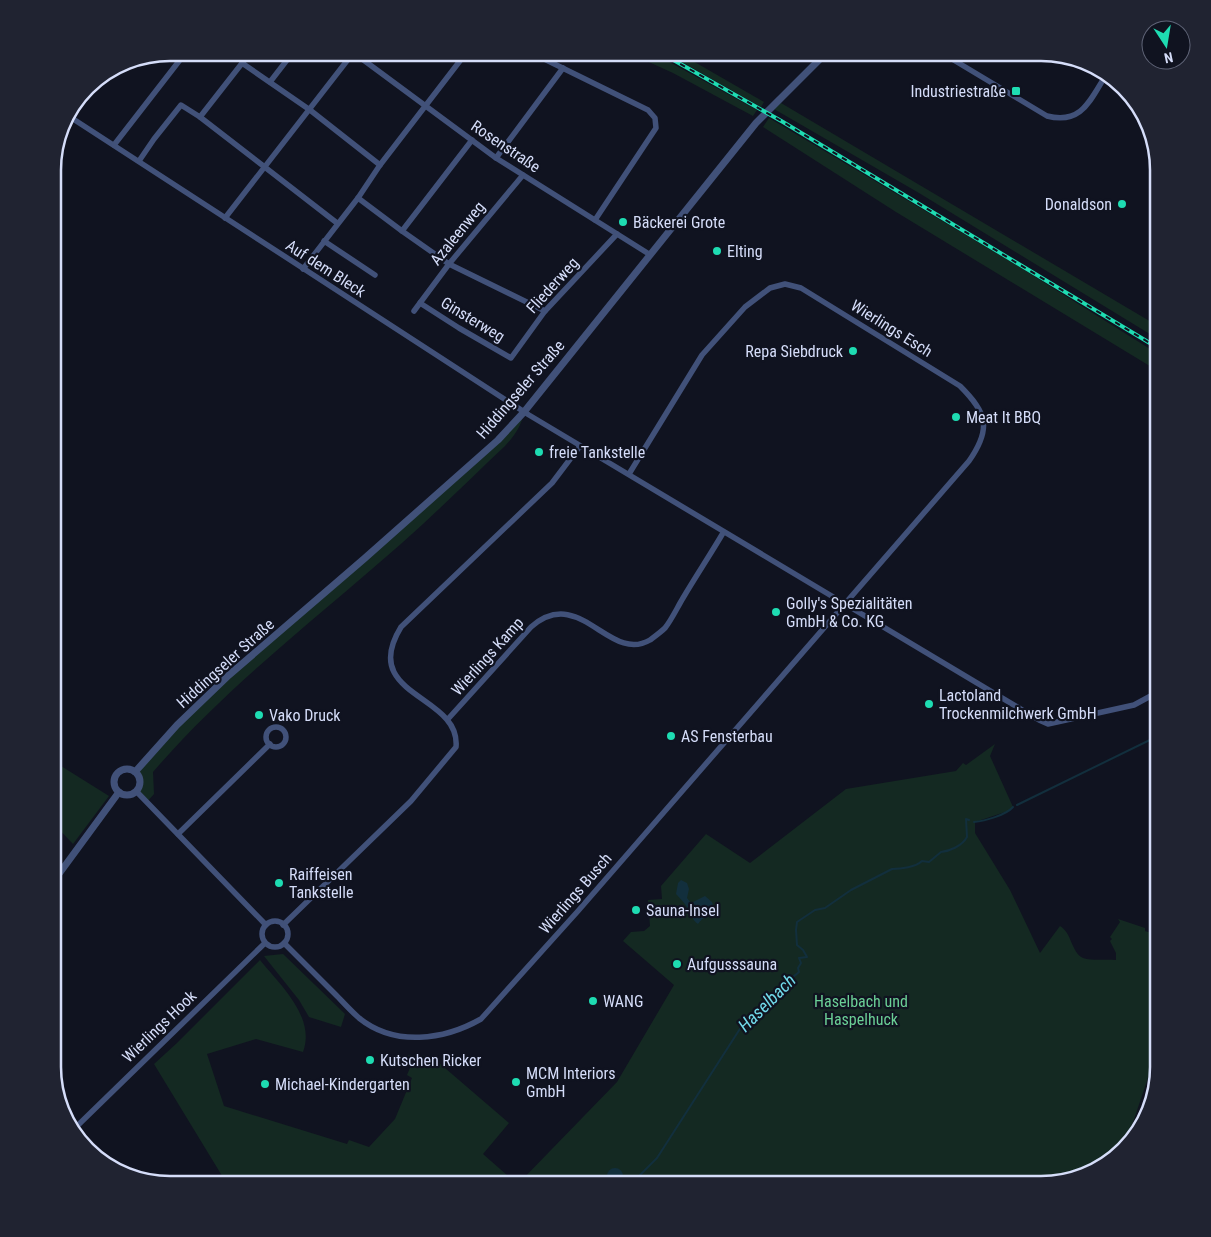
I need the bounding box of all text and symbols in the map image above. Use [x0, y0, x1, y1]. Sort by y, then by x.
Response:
north arrow [1141, 20, 1191, 70]
text: N [1163, 49, 1175, 66]
place label: Industriestraße [910, 82, 1006, 101]
marker: Industriestraße [1010, 85, 1022, 97]
street label: Rosenstraße [468, 116, 544, 176]
place label: Donaldson [1045, 195, 1112, 214]
street label: Azaleenweg [426, 198, 489, 269]
marker: Donaldson [1116, 198, 1128, 210]
place label: Bäckerei Grote [633, 213, 725, 232]
marker: Bäckerei Grote [617, 216, 629, 228]
street label: Auf dem Bleck [282, 236, 370, 302]
place label: Elting [727, 242, 763, 261]
marker: Elting [711, 245, 723, 257]
street label: Fliederweg [522, 253, 582, 317]
street label: Ginsterweg [437, 293, 508, 346]
street label: Wierlings Esch [847, 296, 936, 361]
street label: Hiddingseler Straße [472, 336, 568, 443]
place label: Repa Siebdruck [745, 342, 844, 361]
marker: Repa Siebdruck [847, 345, 859, 357]
place label: Meat It BBQ [966, 408, 1041, 427]
marker: Meat It BBQ [950, 411, 962, 423]
place label: freie Tankstelle [549, 443, 645, 462]
marker: freie Tankstelle [533, 446, 545, 458]
place label: Golly's Spezialitäten GmbH & Co. KG [786, 594, 913, 631]
marker: Golly's Spezialitäten GmbH & Co. KG [770, 606, 782, 618]
street label: Wierlings Kamp [447, 613, 527, 699]
street label: Hiddingseler Straße [173, 615, 278, 712]
place label: Lactoland Trockenmilchwerk GmbH [939, 686, 1097, 723]
marker: Lactoland Trockenmilchwerk GmbH [923, 698, 935, 710]
place label: Vako Druck [269, 706, 341, 725]
marker: Vako Druck [253, 709, 265, 721]
place label: AS Fensterbau [681, 727, 773, 746]
marker: AS Fensterbau [665, 730, 677, 742]
street label: Wierlings Busch [535, 849, 616, 938]
place label: Raiffeisen Tankstelle [289, 865, 353, 902]
marker: Raiffeisen Tankstelle [273, 877, 285, 889]
place label: Sauna-Insel [646, 901, 719, 920]
marker: Sauna-Insel [630, 904, 642, 916]
place label: Aufgusssauna [687, 955, 777, 974]
marker: Aufgusssauna [671, 958, 683, 970]
water label: Haselbach [733, 969, 800, 1036]
street label: Wierlings Hook [118, 986, 201, 1066]
place label: WANG [603, 992, 643, 1011]
park label: Haselbach und Haspelhuck [814, 992, 908, 1029]
marker: WANG [587, 995, 599, 1007]
place label: Kutschen Ricker [380, 1051, 481, 1070]
marker: Kutschen Ricker [364, 1054, 376, 1066]
place label: MCM Interiors GmbH [526, 1064, 616, 1101]
place label: Michael-Kindergarten [275, 1075, 410, 1094]
marker: MCM Interiors GmbH [510, 1076, 522, 1088]
marker: Michael-Kindergarten [259, 1078, 271, 1090]

